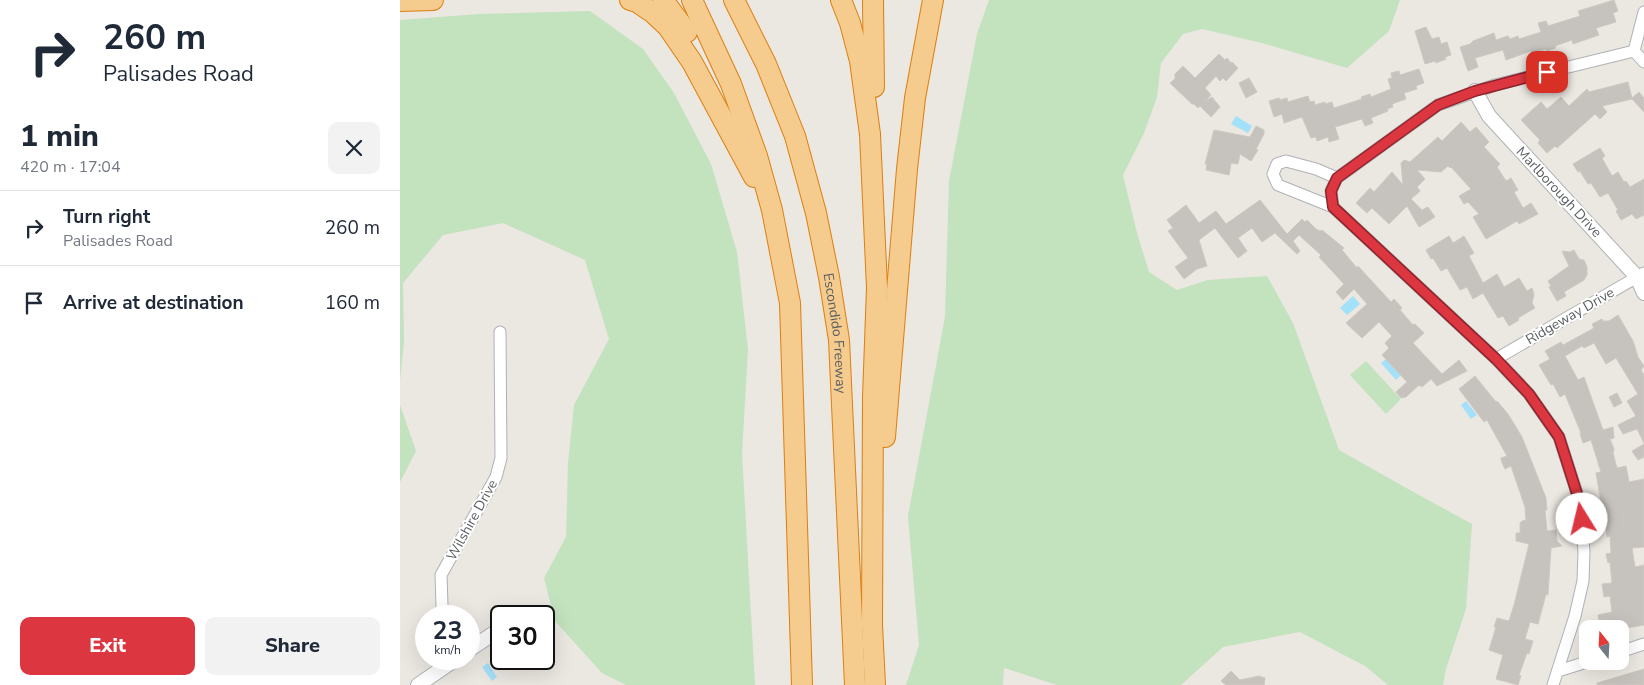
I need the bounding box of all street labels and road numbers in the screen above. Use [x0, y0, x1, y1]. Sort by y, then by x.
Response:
street label: Marlborough Drive [1512, 142, 1606, 242]
street label: Escondido Freeway [819, 272, 851, 395]
street label: Ridgeway Drive [1522, 283, 1618, 349]
street label: Wilshire Drive [442, 476, 502, 564]

